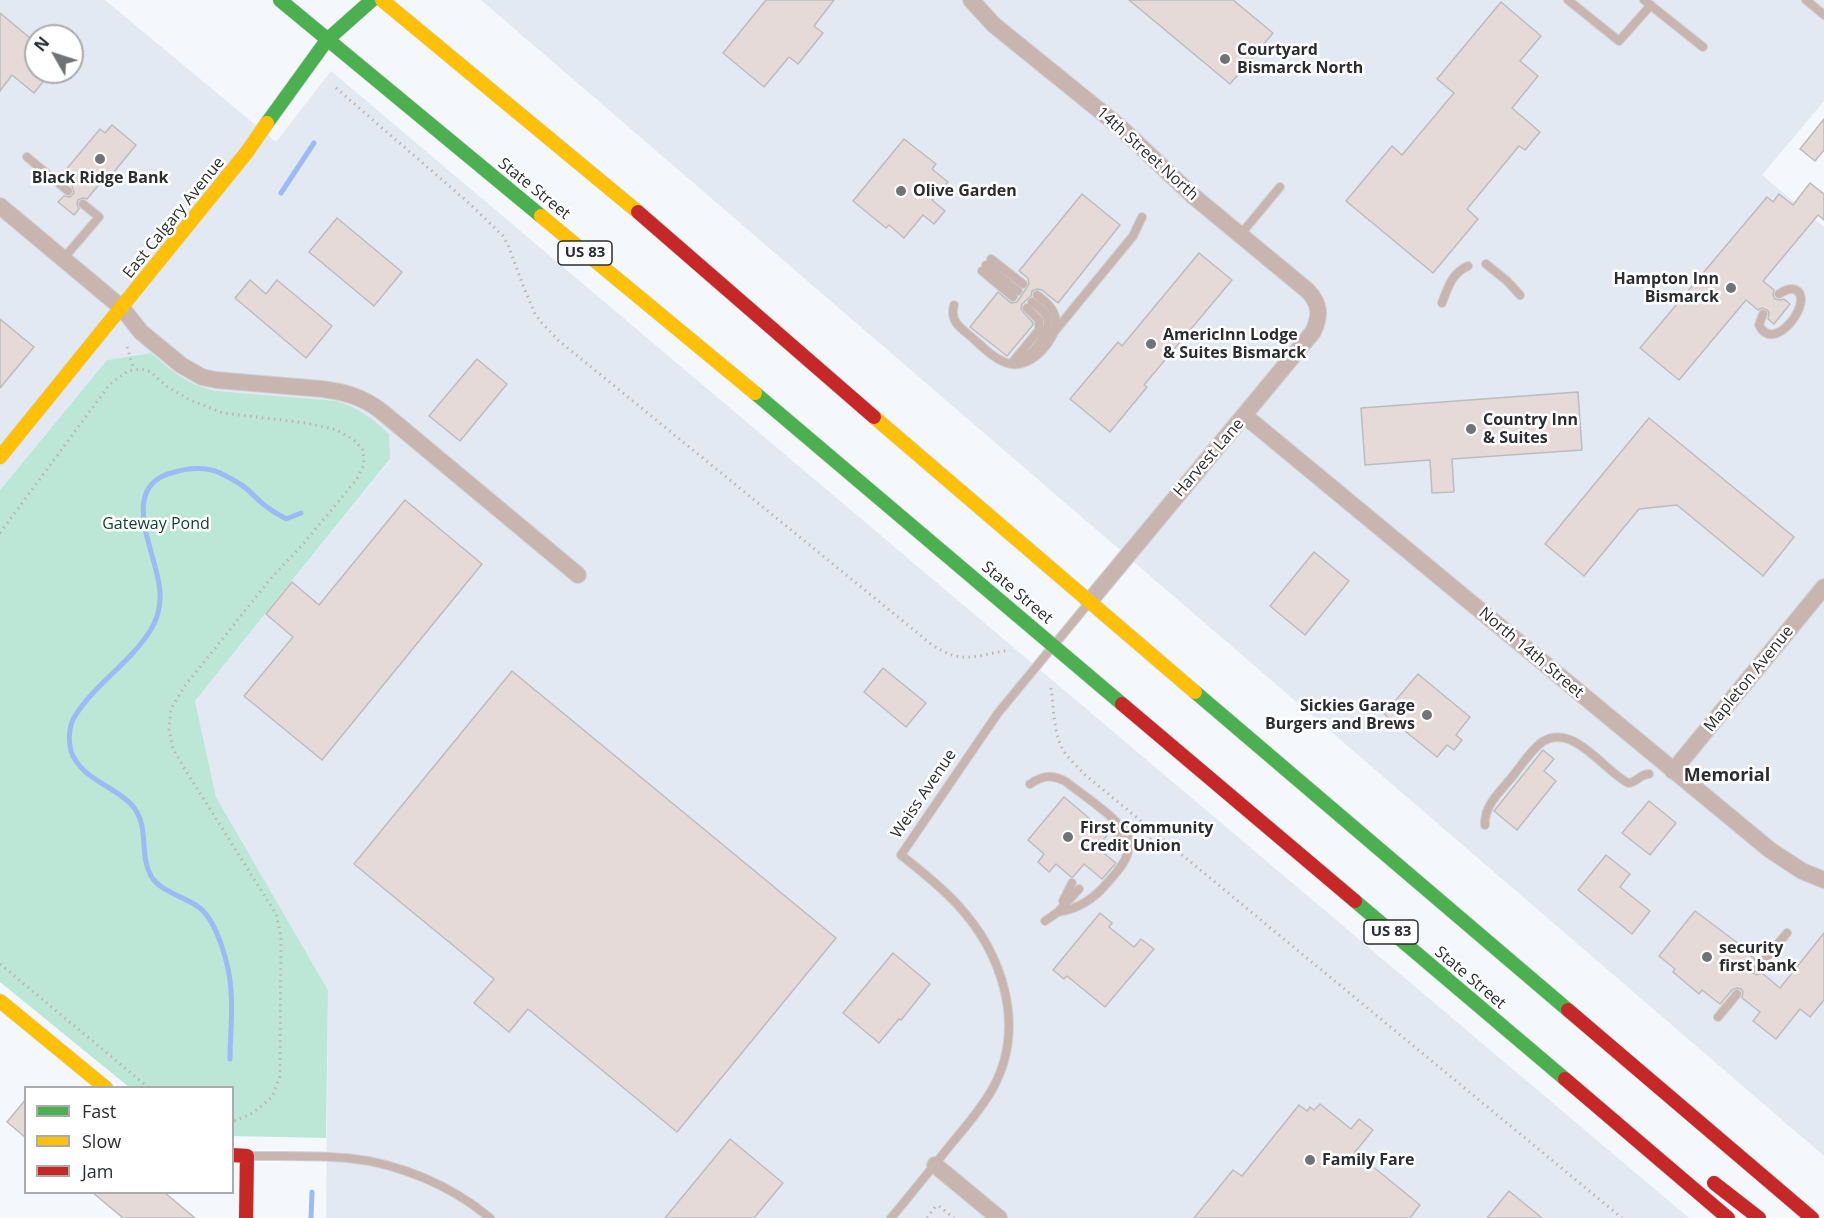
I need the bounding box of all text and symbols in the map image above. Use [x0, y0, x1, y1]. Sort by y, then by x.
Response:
north arrow [24, 24, 84, 84]
text: N [29, 32, 54, 56]
place label: Courtyard Bismarck North [1237, 40, 1363, 78]
marker: Courtyard Bismarck North [1218, 52, 1232, 66]
street label: 14th Street North [1092, 103, 1202, 205]
marker: Black Ridge Bank [93, 152, 107, 166]
street label: East Calgary Avenue [119, 154, 229, 282]
street label: State Street [494, 154, 574, 224]
place label: Black Ridge Bank [32, 168, 168, 188]
place label: Olive Garden [913, 181, 1017, 201]
marker: Olive Garden [894, 184, 908, 198]
road number: US 83 [558, 241, 612, 265]
place label: Hampton Inn Bismarck [1613, 269, 1719, 307]
marker: Hampton Inn Bismarck [1724, 281, 1738, 295]
place label: AmericInn Lodge & Suites Bismarck [1163, 325, 1306, 363]
marker: AmericInn Lodge & Suites Bismarck [1144, 337, 1158, 351]
place label: Country Inn & Suites [1483, 410, 1578, 448]
street label: Harvest Lane [1170, 415, 1248, 501]
marker: Country Inn & Suites [1464, 422, 1478, 436]
park label: Gateway Pond [102, 514, 210, 534]
street label: State Street [978, 558, 1056, 628]
street label: North 14th Street [1475, 604, 1587, 702]
street label: Mapleton Avenue [1700, 622, 1798, 736]
place label: Sickies Garage Burgers and Brews [1265, 696, 1415, 734]
marker: Sickies Garage Burgers and Brews [1420, 708, 1434, 722]
street label: Weiss Avenue [887, 746, 961, 842]
district label: Memorial [1684, 765, 1770, 787]
place label: First Community Credit Union [1080, 818, 1213, 856]
marker: First Community Credit Union [1061, 830, 1075, 844]
road number: US 83 [1364, 920, 1418, 944]
place label: security first bank [1719, 938, 1797, 976]
street label: State Street [1431, 943, 1509, 1013]
marker: security first bank [1700, 950, 1714, 964]
legend [24, 1086, 234, 1194]
text: Fast [82, 1099, 116, 1123]
text: Slow [82, 1129, 121, 1153]
place label: Family Fare [1322, 1150, 1414, 1170]
marker: Family Fare [1303, 1153, 1317, 1167]
text: Jam [82, 1159, 114, 1183]

